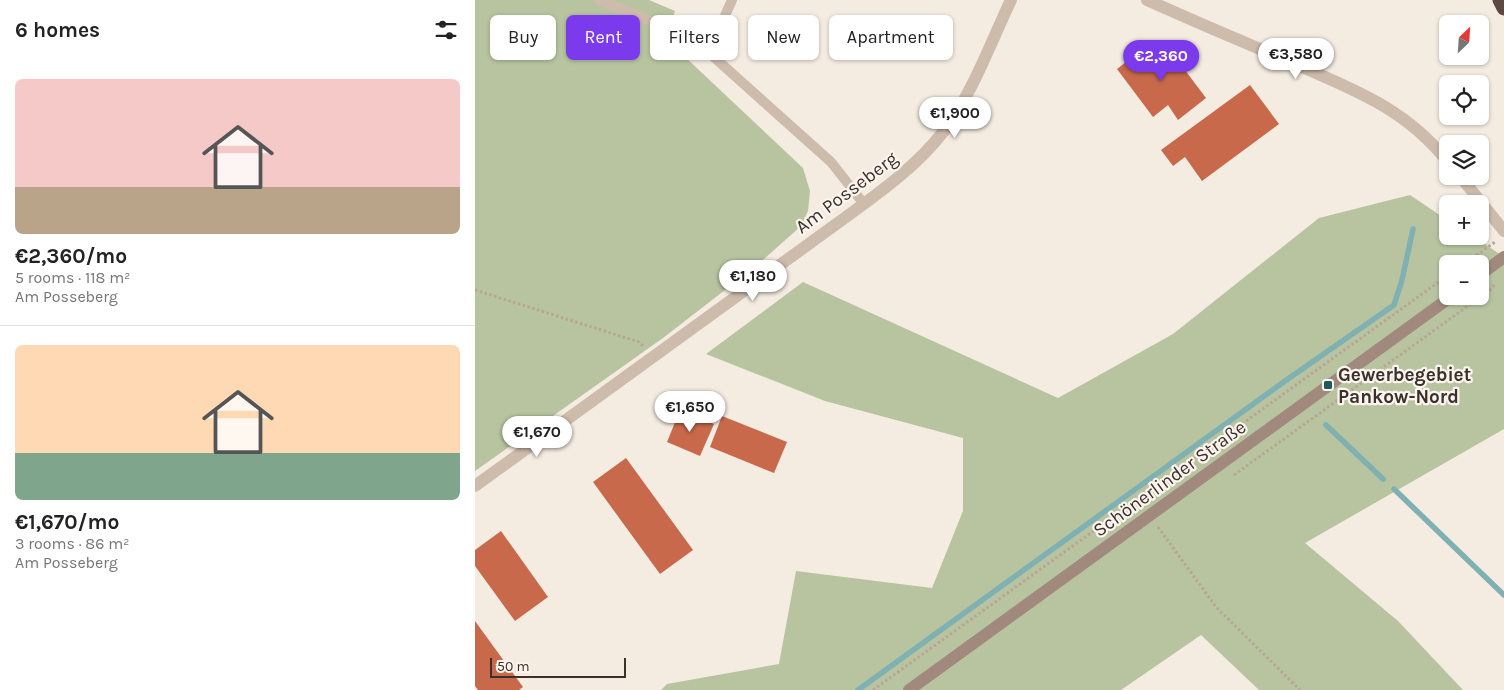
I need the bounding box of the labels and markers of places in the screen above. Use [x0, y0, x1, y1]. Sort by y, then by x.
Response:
pin: €3,580 [1255, 38, 1337, 80]
pin: €2,360 [1120, 39, 1202, 82]
pin: €1,900 [914, 96, 996, 139]
pin: €1,180 [712, 260, 794, 302]
place label: Gewerbegebiet Pankow-Nord [1338, 364, 1471, 408]
marker: Gewerbegebiet Pankow-Nord [1322, 379, 1334, 391]
pin: €1,650 [649, 390, 731, 433]
pin: €1,670 [496, 416, 578, 458]

